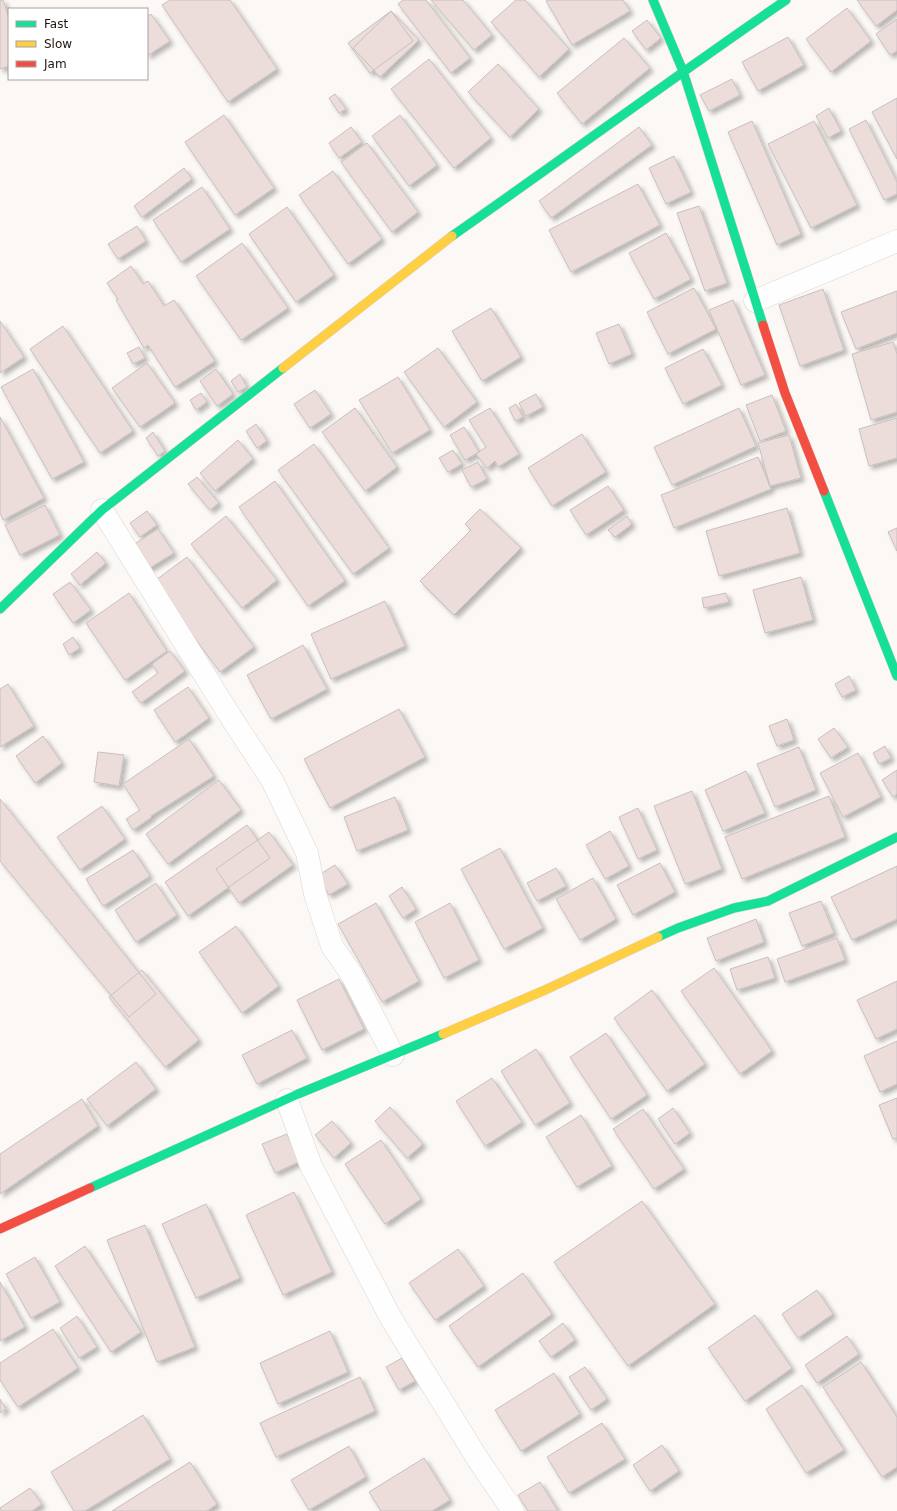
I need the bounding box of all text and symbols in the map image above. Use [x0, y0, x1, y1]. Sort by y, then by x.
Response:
legend [8, 8, 148, 80]
text: Fast [44, 17, 68, 31]
text: Slow [44, 37, 72, 51]
text: Jam [43, 57, 67, 71]

